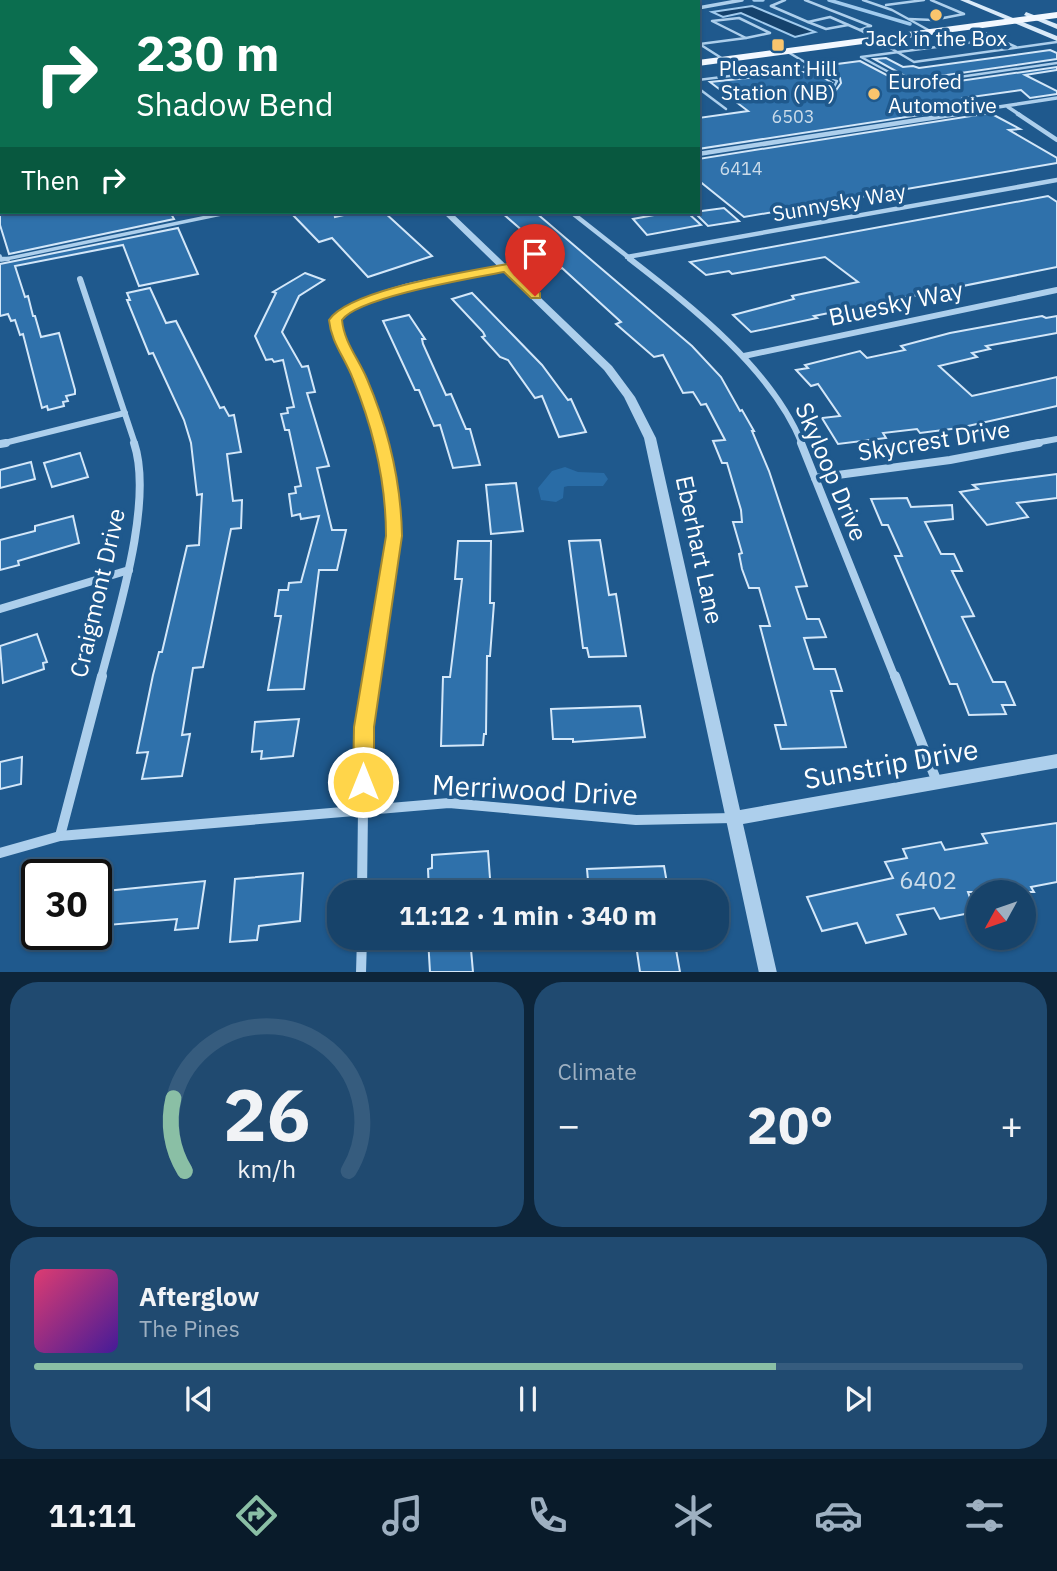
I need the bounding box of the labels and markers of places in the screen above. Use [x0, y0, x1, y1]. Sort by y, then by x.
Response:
marker: Jack in the Box [928, 7, 944, 23]
place label: Jack in the Box [865, 24, 1008, 52]
marker: Pleasant Hill Station (NB) [770, 37, 786, 53]
place label: Pleasant Hill Station (NB) [719, 54, 837, 106]
place label: Eurofed Automotive [888, 67, 997, 119]
marker: Eurofed Automotive [866, 86, 882, 102]
pin [505, 224, 565, 296]

